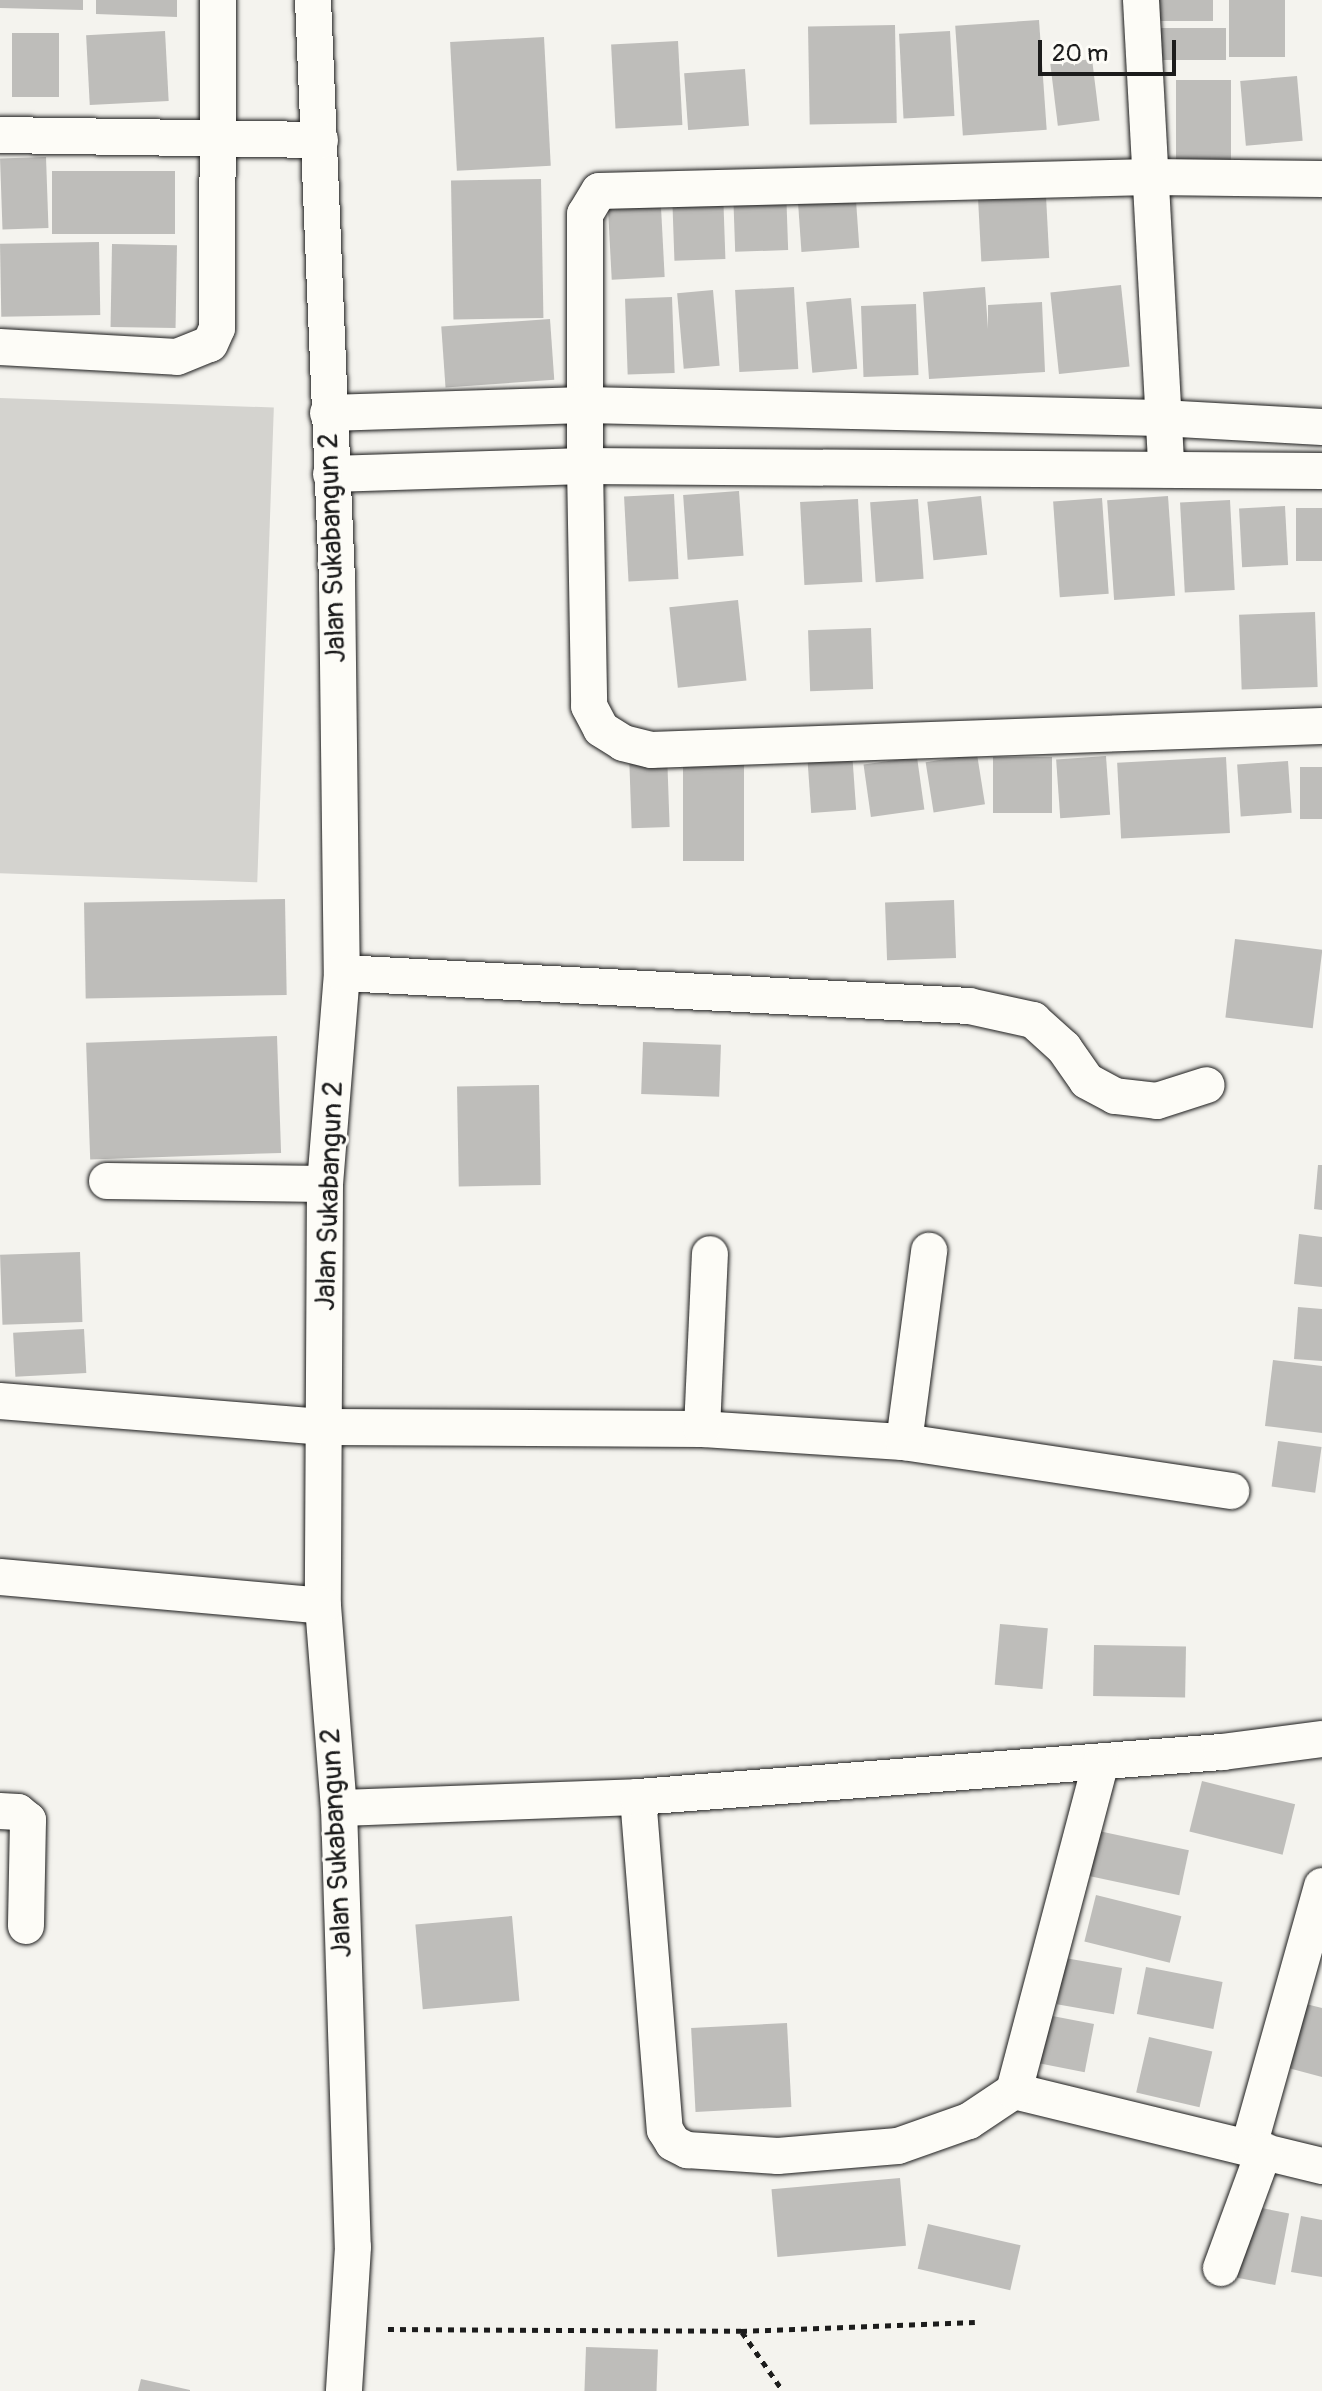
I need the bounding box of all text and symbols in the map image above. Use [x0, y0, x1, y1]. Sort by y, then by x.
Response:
scale bar [1042, 24, 1180, 74]
text: 20 m [1052, 39, 1108, 68]
street label: Jalan Sukabangun 2 [312, 433, 354, 663]
street label: Jalan Sukabangun 2 [309, 1081, 351, 1311]
street label: Jalan Sukabangun 2 [314, 1727, 360, 1959]

